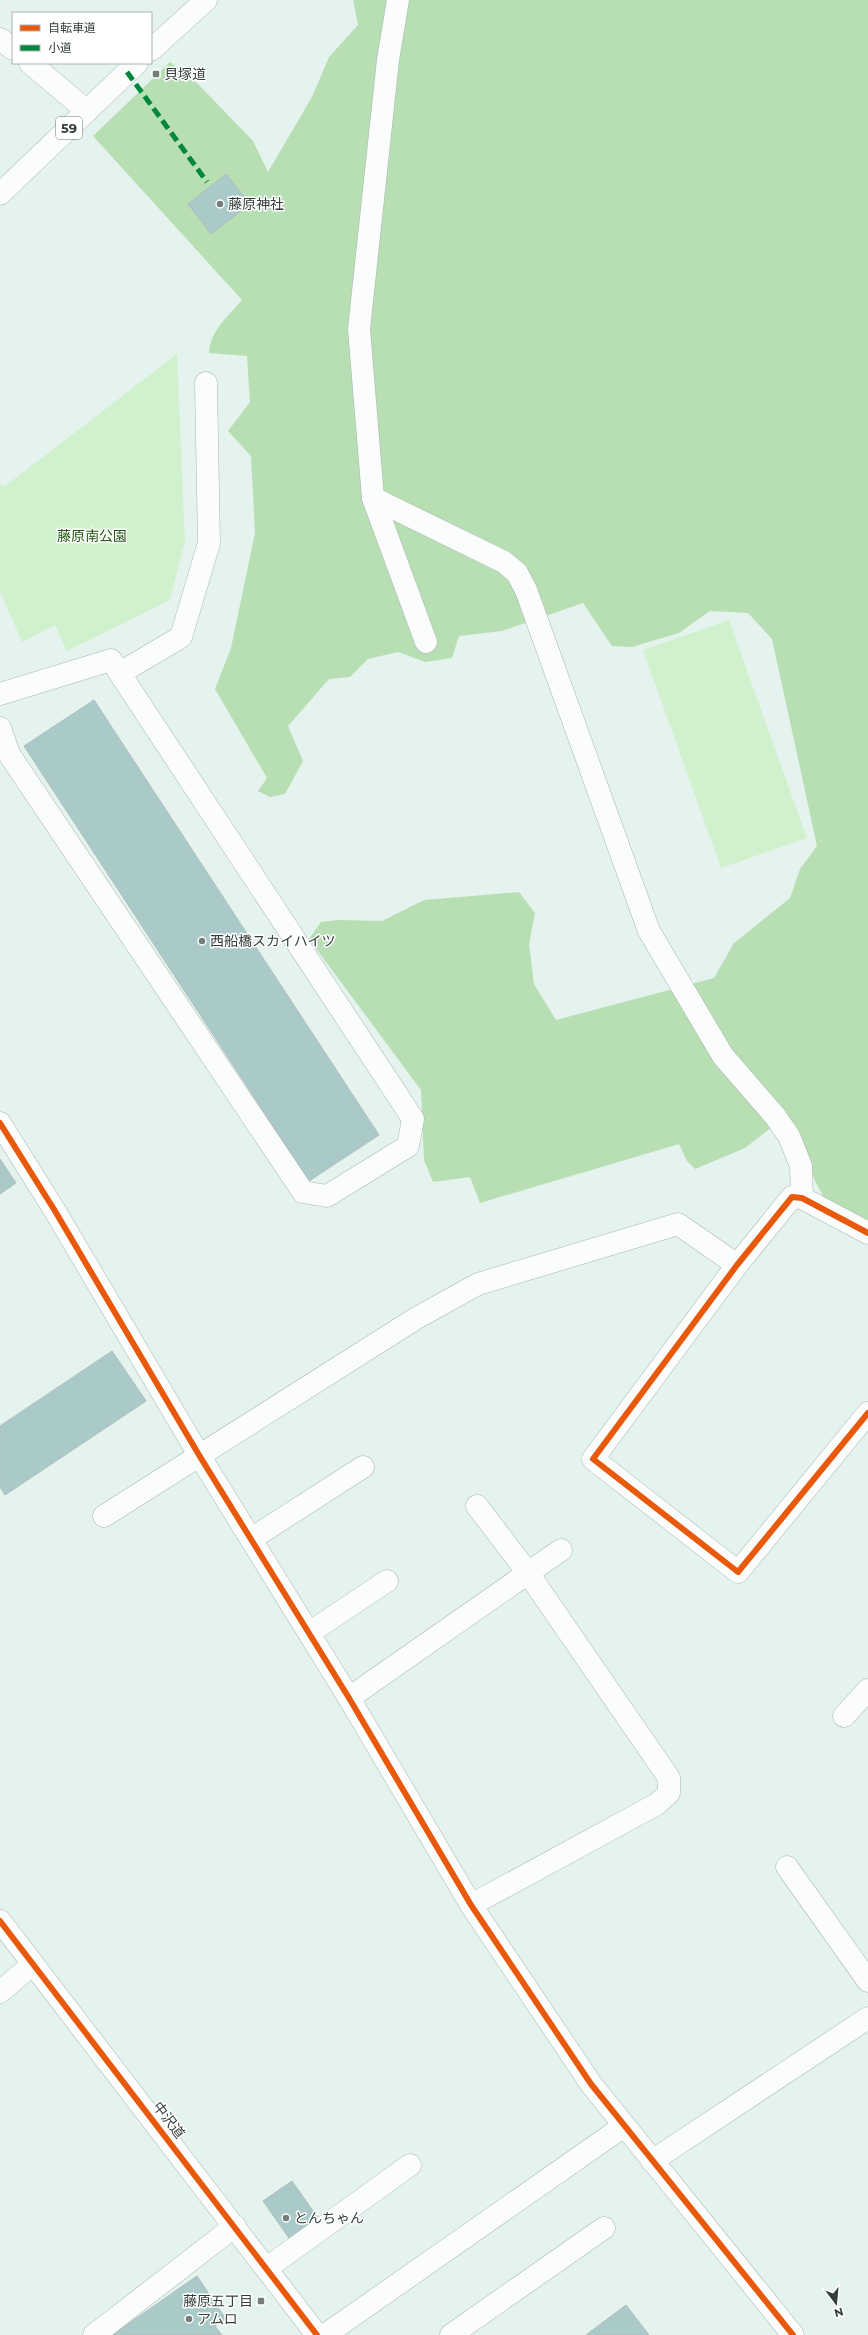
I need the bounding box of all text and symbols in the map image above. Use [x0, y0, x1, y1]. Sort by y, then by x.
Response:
legend [12, 12, 152, 64]
text: 自転車道 [48, 20, 96, 35]
text: 小道 [48, 40, 72, 55]
place label: 貝塚道 [164, 65, 206, 83]
marker: 貝塚道 [151, 69, 161, 79]
road number: 59 [56, 117, 82, 139]
place label: 藤原神社 [228, 195, 284, 213]
marker: 藤原神社 [215, 199, 225, 209]
park label: 藤原南公園 [57, 527, 127, 545]
place label: 西船橋スカイハイツ [210, 932, 335, 950]
marker: 西船橋スカイハイツ [197, 936, 207, 946]
street label: 中沢道 [149, 2098, 189, 2142]
place label: とんちゃん [294, 2209, 364, 2227]
marker: とんちゃん [281, 2213, 291, 2223]
north arrow [816, 2283, 856, 2323]
place label: 藤原五丁目 [183, 2292, 253, 2310]
marker: 藤原五丁目 [256, 2296, 266, 2306]
text: N [833, 2305, 845, 2321]
place label: アムロ [197, 2310, 238, 2328]
marker: アムロ [184, 2314, 194, 2324]

